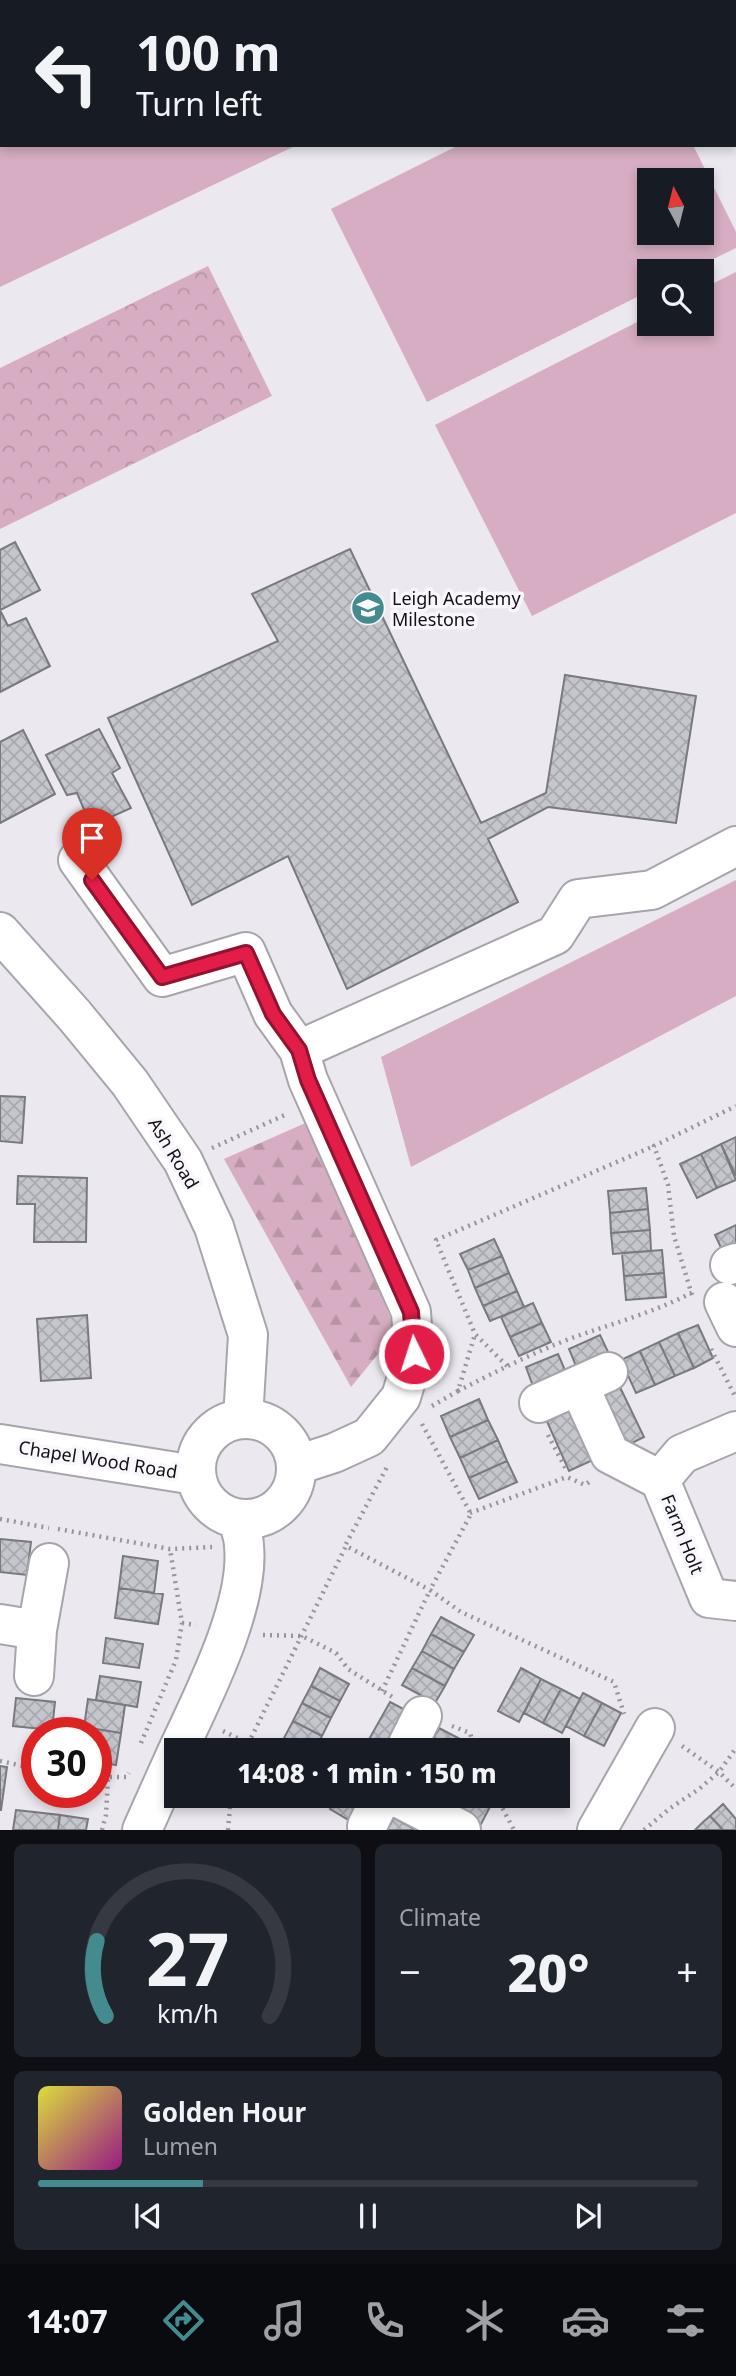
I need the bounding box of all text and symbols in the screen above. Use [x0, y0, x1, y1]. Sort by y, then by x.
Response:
text: 100 m [136, 19, 281, 85]
icon: left [21, 28, 112, 119]
text: Turn left [136, 82, 262, 125]
north arrow [637, 168, 714, 245]
map controls [637, 168, 714, 336]
button: search [637, 259, 714, 336]
place label: Leigh Academy Milestone [392, 586, 521, 631]
school or university icon: Leigh Academy Milestone [349, 589, 387, 627]
pin [62, 808, 122, 880]
icon: arrive [73, 819, 111, 857]
street label: Ash Road [143, 1113, 205, 1193]
position arrow [377, 1317, 451, 1391]
street label: Chapel Wood Road [17, 1435, 179, 1483]
street label: Farm Holt [656, 1491, 710, 1578]
speed limit sign: 30 [21, 1717, 112, 1808]
text: 14:08 · 1 min · 150 m [237, 1755, 497, 1791]
text: Climate [399, 1901, 481, 1933]
text: 27 [146, 1909, 229, 2008]
text: 20° [507, 1936, 590, 2007]
text: − [399, 1945, 421, 1997]
text: + [676, 1945, 698, 1997]
text: km/h [157, 1996, 218, 2030]
text: Golden Hour [143, 2094, 306, 2130]
text: Lumen [143, 2130, 218, 2162]
icon: previous [129, 2197, 167, 2235]
icon: pause [349, 2197, 387, 2235]
icon: next [569, 2197, 607, 2235]
icon: directions [159, 2296, 208, 2345]
icon: music [260, 2296, 309, 2345]
icon: phone [360, 2296, 409, 2345]
icon: climate [460, 2296, 509, 2345]
icon: car [561, 2296, 610, 2345]
icon: filters [661, 2296, 710, 2345]
text: 14:07 [26, 2299, 108, 2342]

